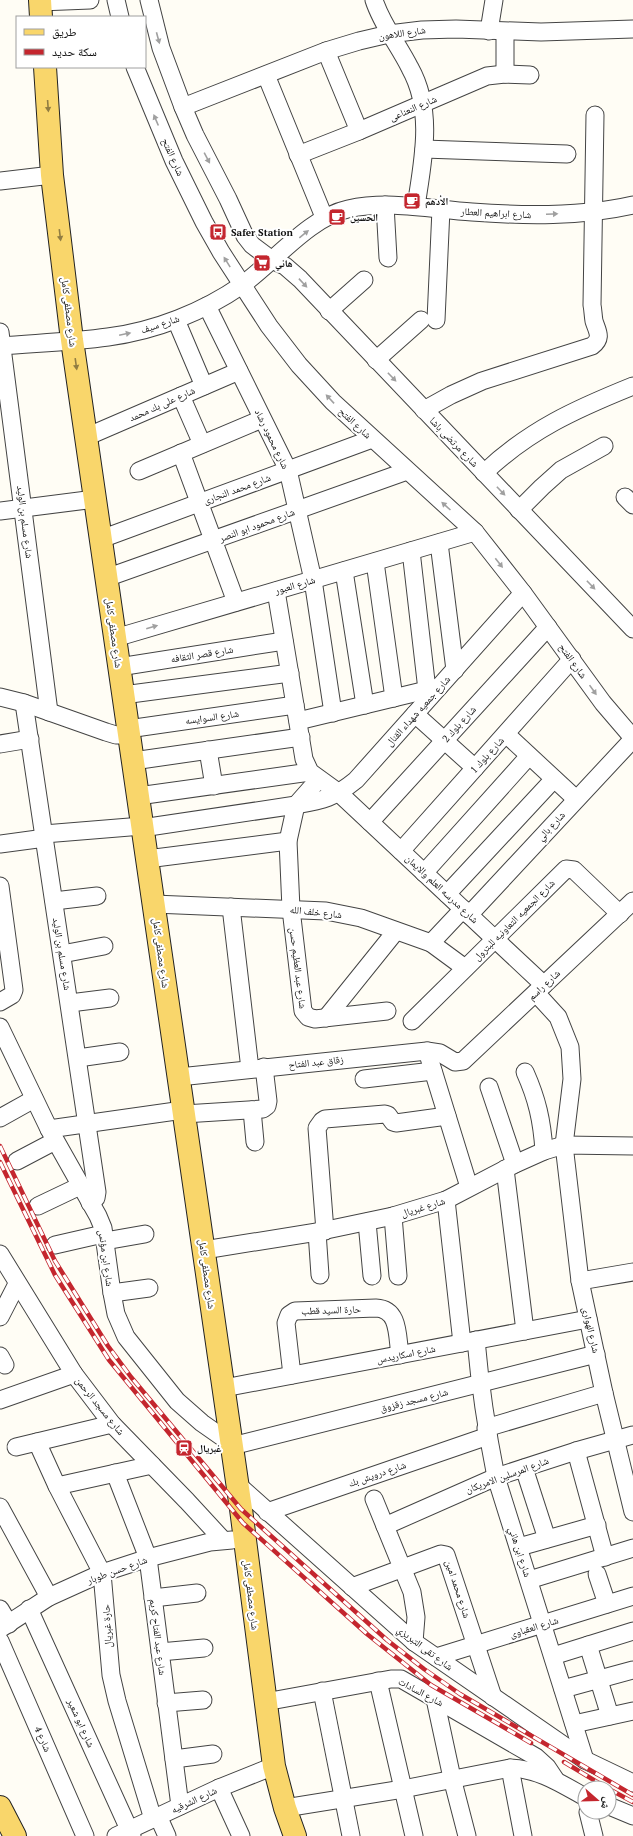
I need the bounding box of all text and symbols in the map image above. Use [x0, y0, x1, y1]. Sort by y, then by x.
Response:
legend [16, 16, 146, 68]
street label: شارع اللاهون [377, 23, 427, 43]
text: طريق [52, 24, 77, 39]
one-way arrow [155, 32, 161, 44]
text: سكة حديد [52, 44, 97, 59]
street label: شارع النعناعى [387, 92, 439, 124]
one-way arrow [44, 100, 51, 112]
one-way arrow [153, 114, 159, 126]
street label: شارع الفتح [159, 136, 187, 178]
one-way arrow [204, 152, 210, 164]
cafe icon: الأدهم [402, 191, 422, 211]
place label: الأدهم [425, 195, 449, 209]
street label: شارع ابراهيم العطار [459, 205, 532, 222]
cafe icon: الحسين [327, 207, 347, 227]
place label: الحسين [350, 211, 378, 224]
one-way arrow [546, 211, 559, 217]
bus stop icon: Safer Station [208, 222, 228, 242]
place label: Safer Station [231, 226, 293, 239]
one-way arrow [56, 229, 63, 241]
one-way arrow [298, 229, 309, 238]
supermarket icon: هاني [252, 253, 272, 273]
one-way arrow [223, 256, 230, 268]
place label: هاني [275, 257, 293, 271]
street label: شارع مصطفى كامل [58, 276, 80, 348]
one-way arrow [298, 278, 308, 288]
street label: شارع سيف [139, 312, 181, 336]
one-way arrow [118, 330, 131, 336]
one-way arrow [73, 358, 79, 370]
one-way arrow [387, 372, 397, 382]
street label: شارع على بك محمد [127, 383, 197, 424]
one-way arrow [325, 394, 335, 404]
street label: شارع الفتح [336, 405, 374, 442]
street label: شارع محمود رشاد [252, 407, 292, 472]
street label: شارع مرتضى باشا [427, 414, 482, 470]
street label: شارع محمد النجارى [202, 471, 273, 507]
street label: شارع مسلم بن الوليد [13, 485, 36, 560]
one-way arrow [497, 486, 506, 496]
one-way arrow [441, 501, 451, 511]
street label: شارع محمود ابو النصر [216, 505, 297, 545]
one-way arrow [495, 557, 504, 568]
street label: شارع العبور [272, 573, 317, 597]
one-way arrow [586, 580, 596, 590]
street label: شارع مصطفى كامل [103, 597, 125, 669]
one-way arrow [147, 624, 159, 630]
street label: شارع الفتح [556, 641, 590, 681]
street label: شارع قصر الثقافه [170, 643, 235, 665]
street label: شارع جمعيه شهداء القنال [383, 673, 453, 749]
one-way arrow [589, 684, 597, 695]
street label: شارع بلوك 2 [439, 703, 479, 745]
street label: شارع السوايسه [184, 707, 240, 727]
street label: شارع بلوك 1 [467, 734, 507, 776]
street label: شارع بالي [534, 808, 569, 845]
street label: شارع مدرسه العلم والايمان [402, 852, 482, 927]
street label: شارع الجمعيه التعاونيه للبترول [471, 876, 558, 963]
street label: شارع خلف الله [289, 903, 343, 921]
street label: شارع مسلم بن الوليد [49, 917, 74, 992]
street label: شارع مصطفى كامل [150, 917, 172, 989]
street label: شارع عبد العظيم حسن [286, 927, 309, 1010]
street label: شارع راسم [525, 966, 564, 1004]
street label: زقاق عبد الفتاح [288, 1053, 344, 1071]
street label: شارع غبريال [399, 1194, 447, 1220]
street label: شارع ابن مؤنس [96, 1229, 116, 1288]
street label: شارع مصطفى كامل [196, 1238, 218, 1310]
street label: حارة السيد قطب [301, 1302, 362, 1318]
street label: شارع الهوارى [579, 1306, 603, 1355]
street label: شارع اسكاريدس [375, 1342, 437, 1366]
street label: شارع مسجد الرحمن [72, 1374, 128, 1438]
street label: شارع مسجد زقزوق [379, 1385, 450, 1415]
station icon: غبريال [174, 1438, 194, 1458]
place label: غبريال [197, 1442, 221, 1455]
street label: شارع المرسلين الامريكان [464, 1454, 551, 1496]
street label: شارع درويش بك [346, 1458, 408, 1490]
street label: شارع ابن هاني [504, 1525, 534, 1580]
street label: شارع حسن طوبار [84, 1553, 149, 1587]
street label: شارع محمد امين [442, 1558, 474, 1620]
street label: شارع مصطفى كامل [240, 1559, 262, 1631]
street label: شارع عبد الفتاح كريم [146, 1598, 169, 1676]
street label: حارة غبريال [99, 1603, 115, 1648]
street label: شارع العقباوى [508, 1613, 560, 1641]
street label: شارع تقى التبريزي [394, 1623, 456, 1675]
street label: شارع السادات [396, 1675, 446, 1710]
street label: شارع ابو شعير [64, 1696, 98, 1750]
street label: شارع 4 [32, 1724, 55, 1754]
north arrow [577, 1780, 617, 1820]
street label: شارع الشرقيه [169, 1784, 219, 1816]
text: ش [597, 1795, 615, 1812]

